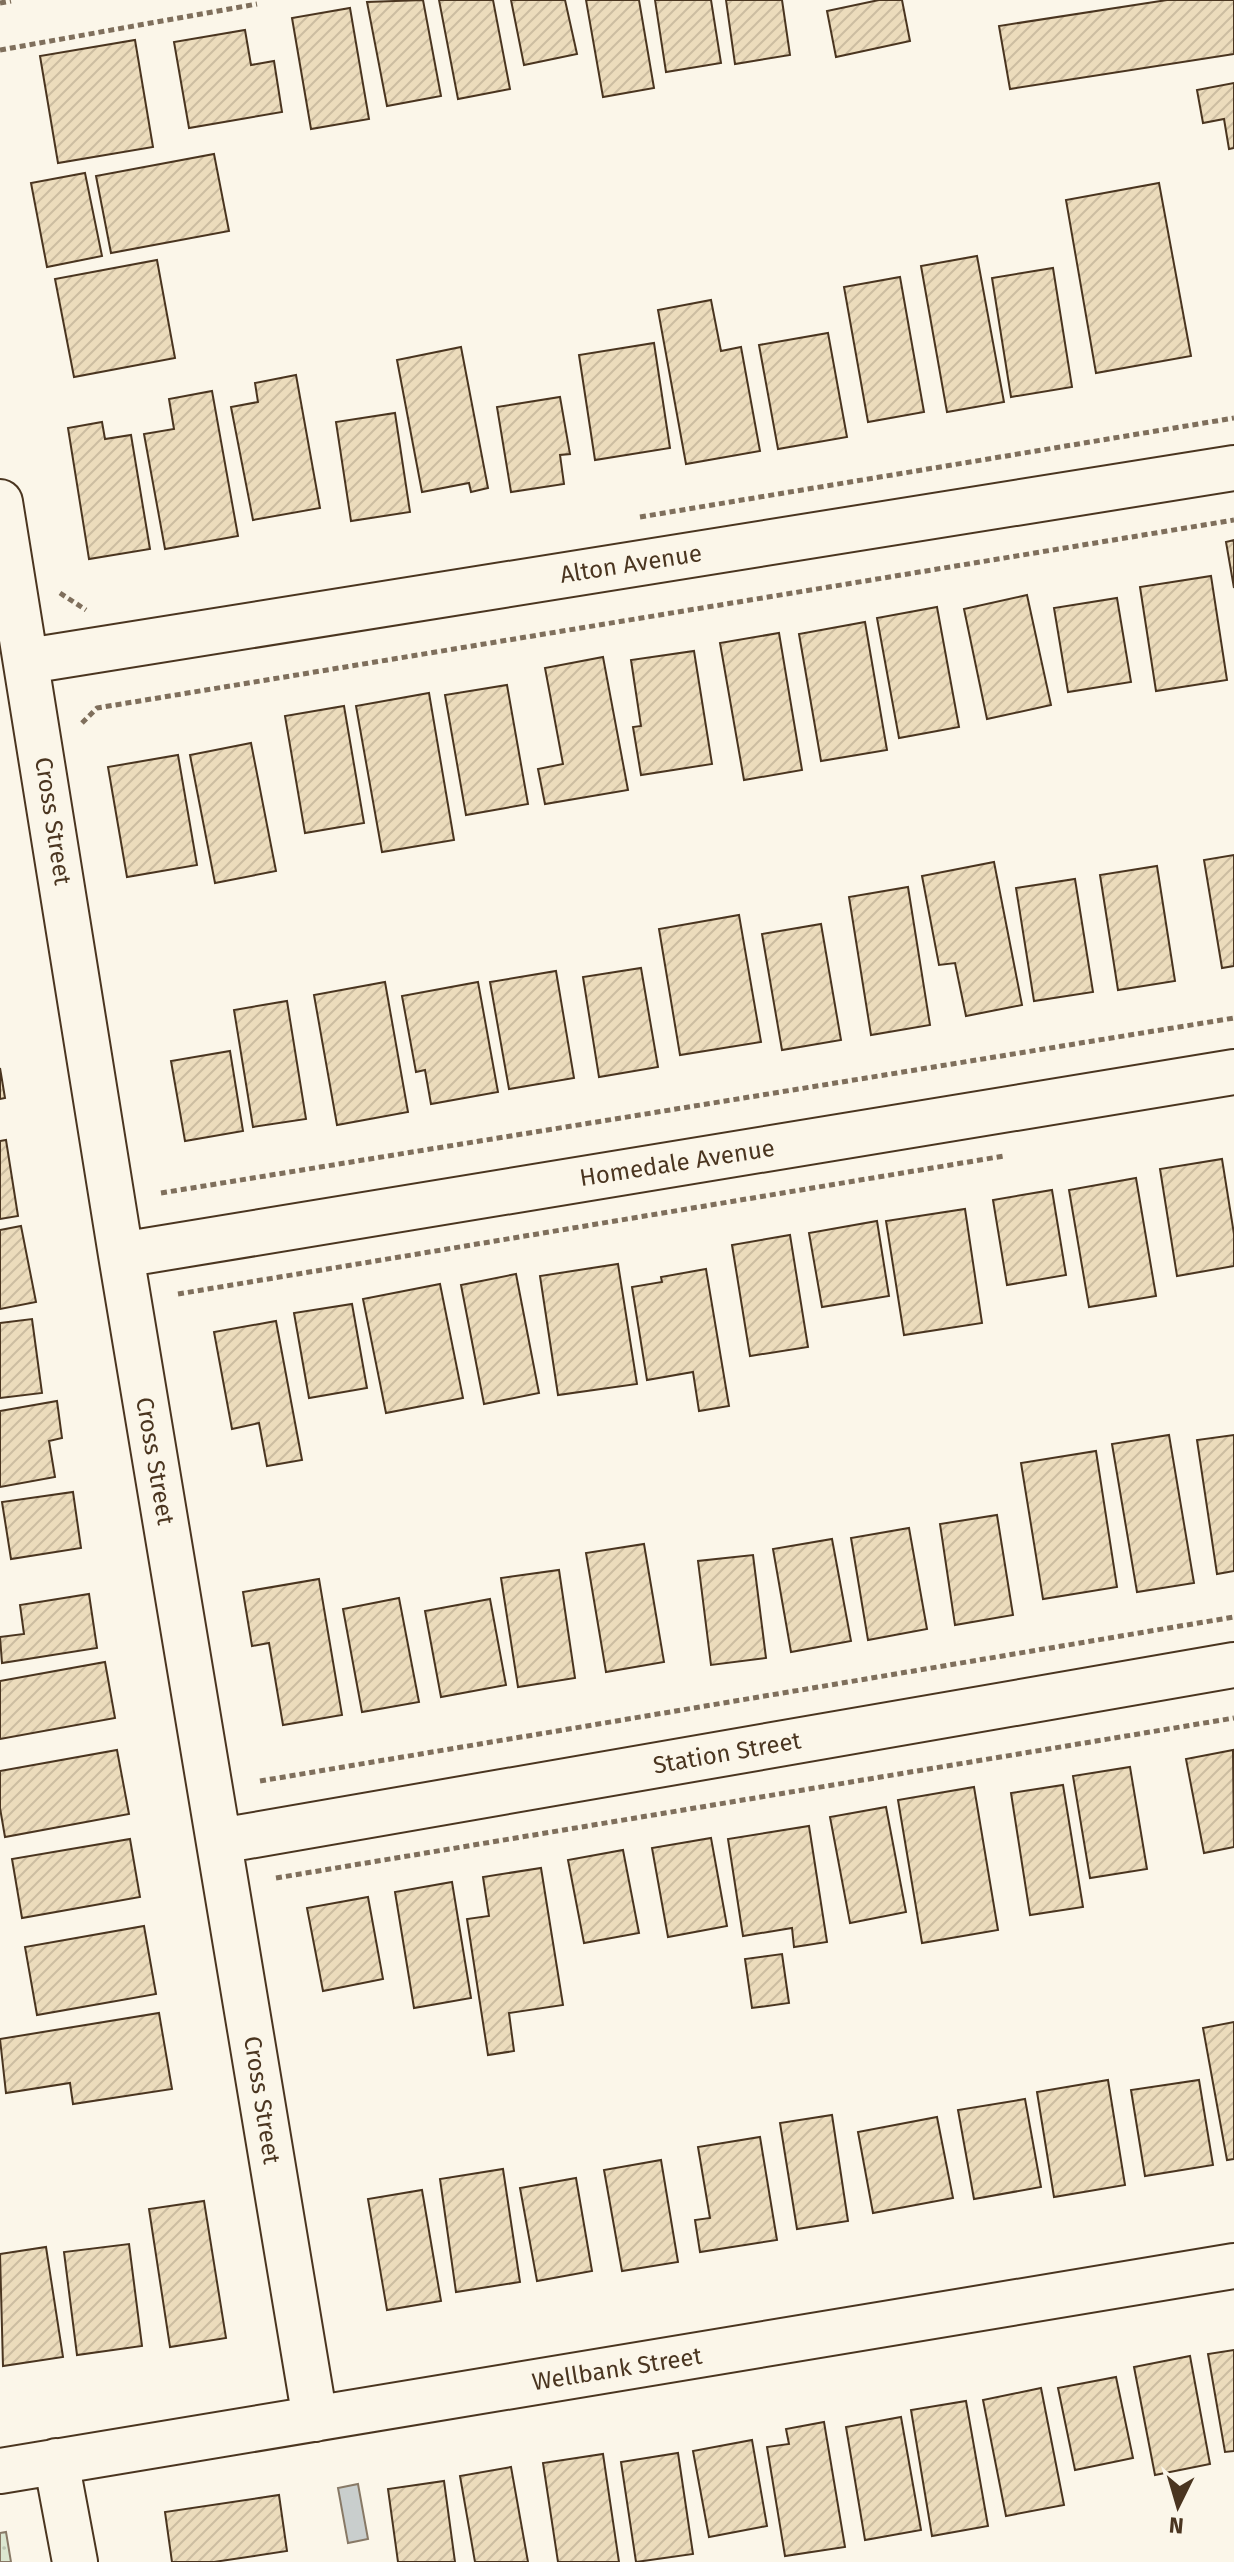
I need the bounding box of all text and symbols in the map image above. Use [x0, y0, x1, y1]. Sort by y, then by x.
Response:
street label: Alton Avenue [558, 539, 704, 589]
street label: Cross Street [29, 755, 77, 887]
street label: Homedale Avenue [577, 1134, 777, 1192]
street label: Cross Street [130, 1395, 180, 1527]
street label: Station Street [651, 1726, 803, 1780]
street label: Cross Street [238, 2034, 286, 2166]
street label: Wellbank Street [530, 2342, 704, 2396]
north arrow [1138, 2466, 1218, 2546]
text: N [1168, 2511, 1185, 2540]

